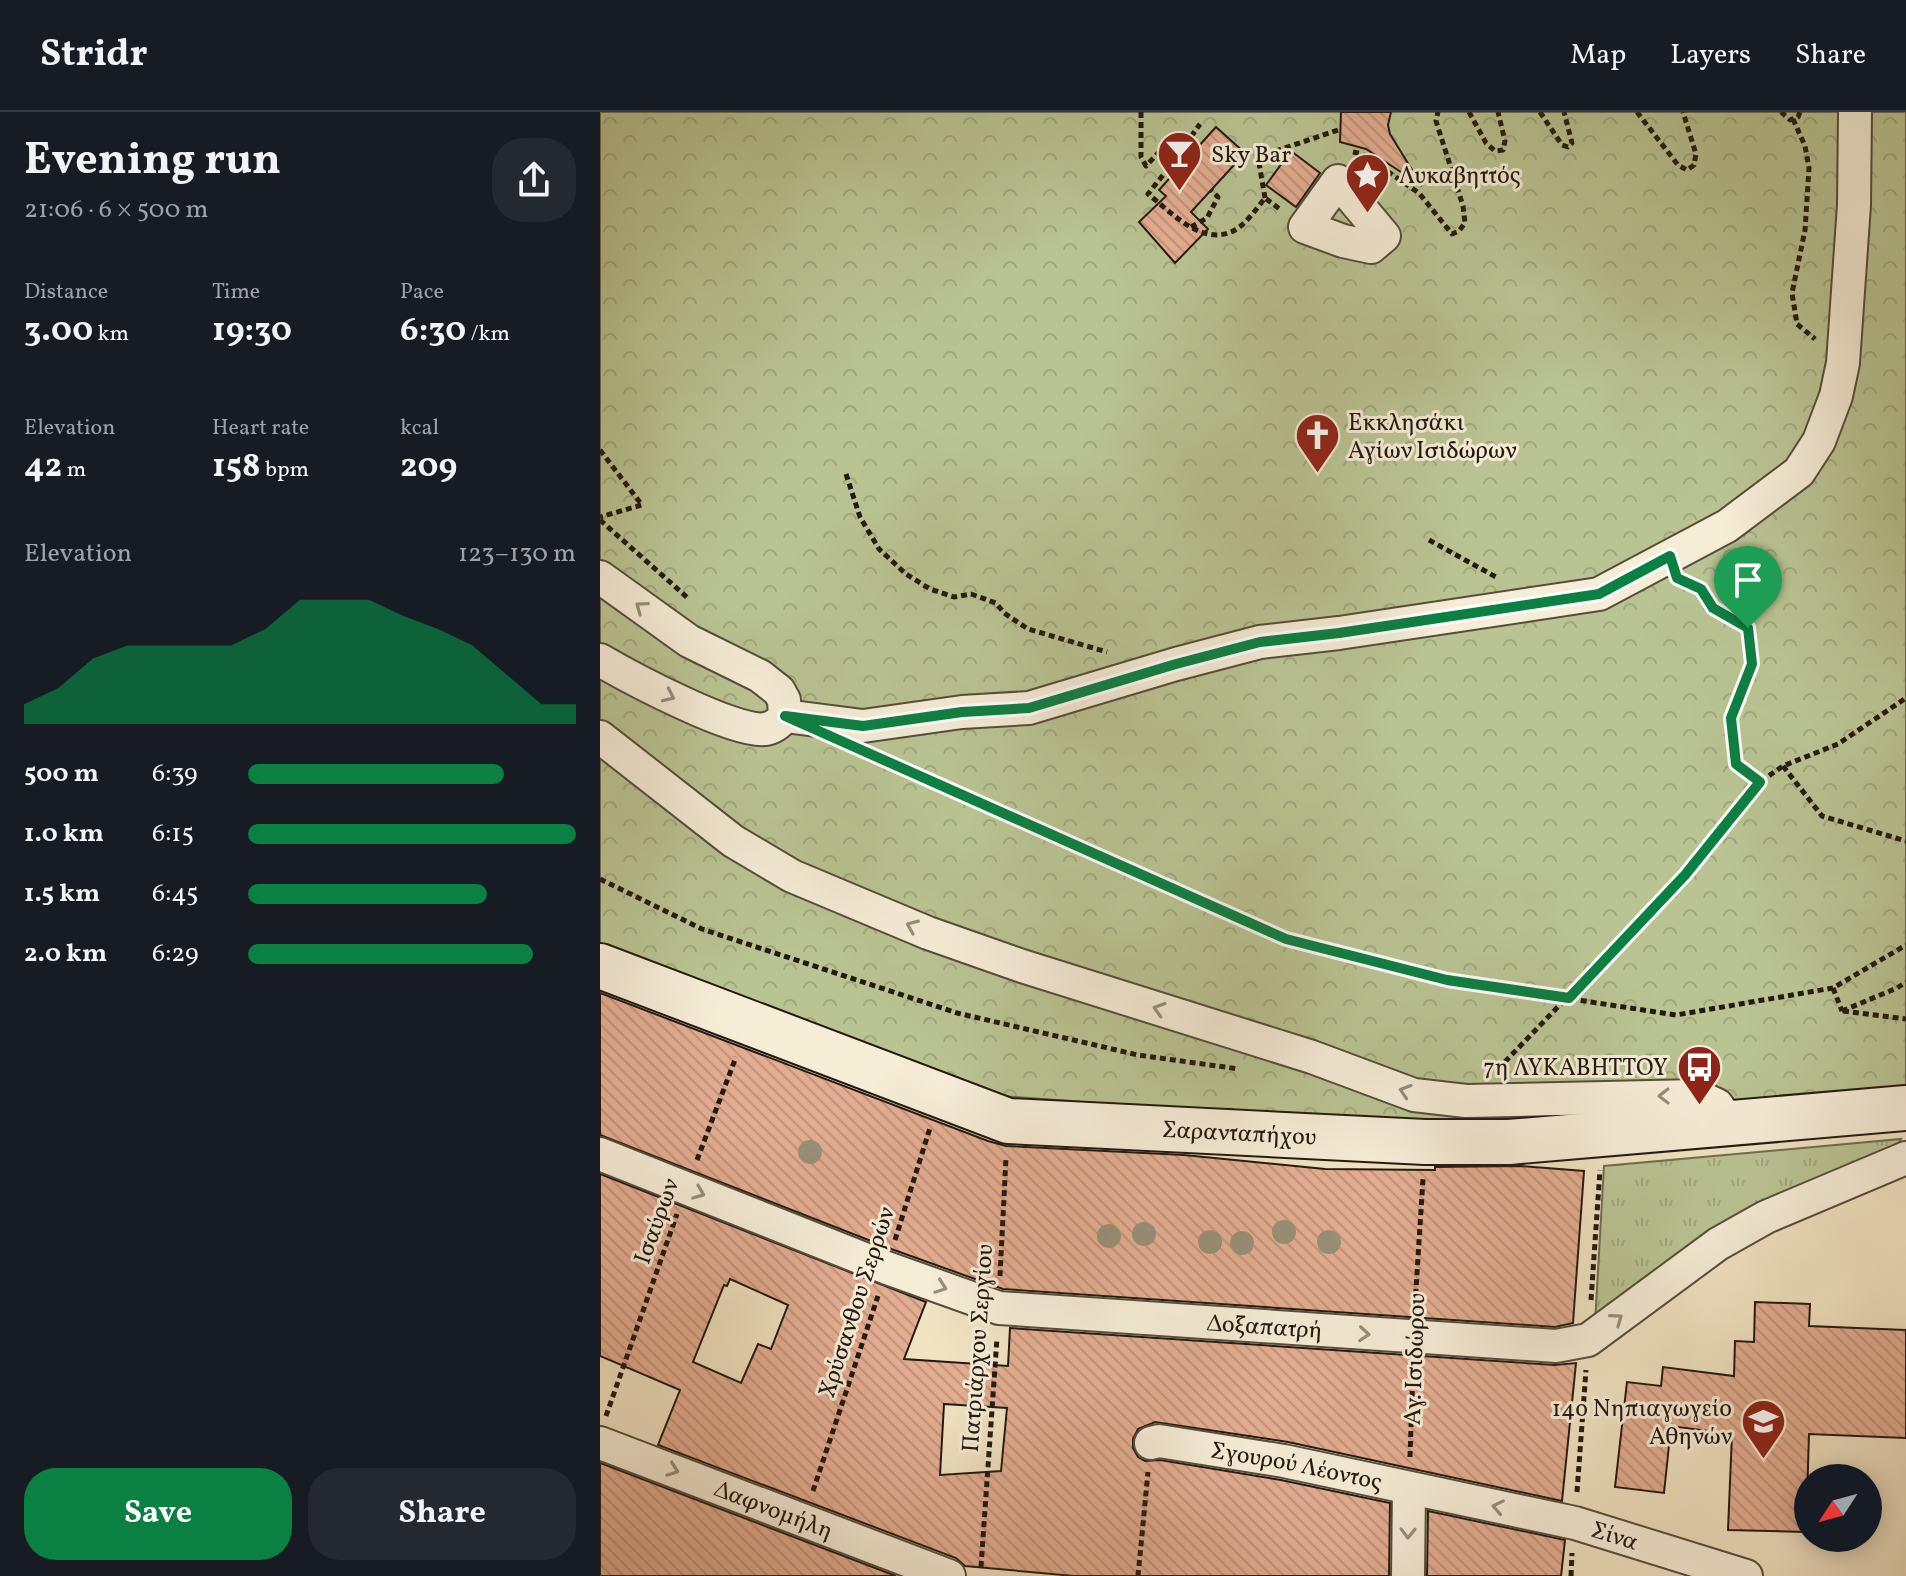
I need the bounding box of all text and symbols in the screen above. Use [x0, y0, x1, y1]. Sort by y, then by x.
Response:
text: Stridr [40, 29, 148, 82]
text: Map [1570, 36, 1626, 75]
text: Layers [1670, 36, 1751, 75]
text: Share [1795, 36, 1866, 75]
bar icon: Sky Bar [1156, 130, 1204, 193]
text: Evening run [24, 131, 281, 192]
button: share [492, 138, 576, 222]
place label: Sky Bar [1211, 139, 1291, 173]
place icon: Λυκαβηττός [1344, 151, 1392, 214]
place label: Λυκαβηττός [1399, 160, 1521, 194]
text: 21:06 · 6 × 500 m [24, 192, 209, 228]
text: Distance [24, 277, 108, 308]
text: Time [212, 277, 260, 308]
text: Pace [400, 277, 444, 308]
text: 3.00 [24, 308, 93, 355]
text: 19:30 [212, 308, 292, 355]
text: 6:30 [400, 308, 466, 355]
text: km [93, 319, 129, 350]
text: /km [466, 319, 510, 350]
place label: Εκκλησάκι Αγίων Ισιδώρων [1348, 407, 1517, 469]
church icon: Εκκλησάκι Αγίων Ισιδώρων [1293, 412, 1341, 475]
text: Elevation [24, 413, 115, 444]
text: Heart rate [212, 413, 309, 444]
text: kcal [400, 413, 439, 444]
text: 42 [24, 444, 62, 491]
text: 158 [212, 444, 261, 491]
text: 209 [400, 444, 457, 491]
text: m [62, 455, 86, 486]
text: bpm [261, 455, 309, 486]
text: Elevation [24, 536, 132, 572]
text: 123–130 m [458, 536, 576, 572]
pin [1714, 546, 1782, 628]
icon: arrive [1726, 558, 1770, 602]
one-way arrow [635, 602, 649, 617]
one-way arrow [661, 686, 676, 702]
text: 500 m [24, 756, 99, 792]
text: 6:39 [152, 756, 198, 792]
text: 1.0 km [24, 816, 104, 852]
text: 6:15 [152, 816, 194, 852]
text: 1.5 km [24, 876, 100, 912]
text: 6:45 [152, 876, 199, 912]
one-way arrow [906, 920, 920, 936]
text: 2.0 km [24, 936, 107, 972]
text: 6:29 [152, 936, 199, 972]
one-way arrow [1153, 1002, 1166, 1018]
bus stop icon: 7η ΛΥΚΑΒΗΤΤΟΥ [1675, 1043, 1723, 1106]
place label: 7η ΛΥΚΑΒΗΤΤΟΥ [1483, 1052, 1668, 1086]
one-way arrow [1399, 1084, 1413, 1100]
one-way arrow [1657, 1087, 1670, 1105]
street label: Σαρανταπήχου [1161, 1114, 1317, 1156]
street label: Ισαύρων [627, 1174, 689, 1269]
one-way arrow [691, 1183, 705, 1199]
street label: Χρύσανθου Σερρών [811, 1202, 905, 1402]
street label: Πατριάρχου Σεργίου [955, 1243, 1003, 1453]
one-way arrow [933, 1277, 947, 1294]
street label: Αγ. Ισιδώρου [1397, 1292, 1435, 1426]
street label: Δοξαπατρή [1206, 1307, 1323, 1349]
one-way arrow [1608, 1314, 1622, 1329]
one-way arrow [1358, 1325, 1371, 1342]
place label: 14ο Νηπιαγωγείο Αθηνών [1552, 1393, 1732, 1455]
school or university icon: 14ο Νηπιαγωγείο Αθηνών [1739, 1398, 1787, 1461]
street label: Σγουρού Λέοντος [1208, 1435, 1385, 1500]
one-way arrow [665, 1460, 679, 1477]
north arrow [1794, 1464, 1882, 1552]
map controls [1794, 1464, 1882, 1552]
button: Save [24, 1468, 292, 1560]
button: Share [308, 1468, 576, 1560]
street label: Δαφνομήλη [709, 1473, 837, 1549]
one-way arrow [1492, 1499, 1505, 1516]
street label: Σίνα [1586, 1514, 1642, 1560]
one-way arrow [1400, 1527, 1417, 1540]

